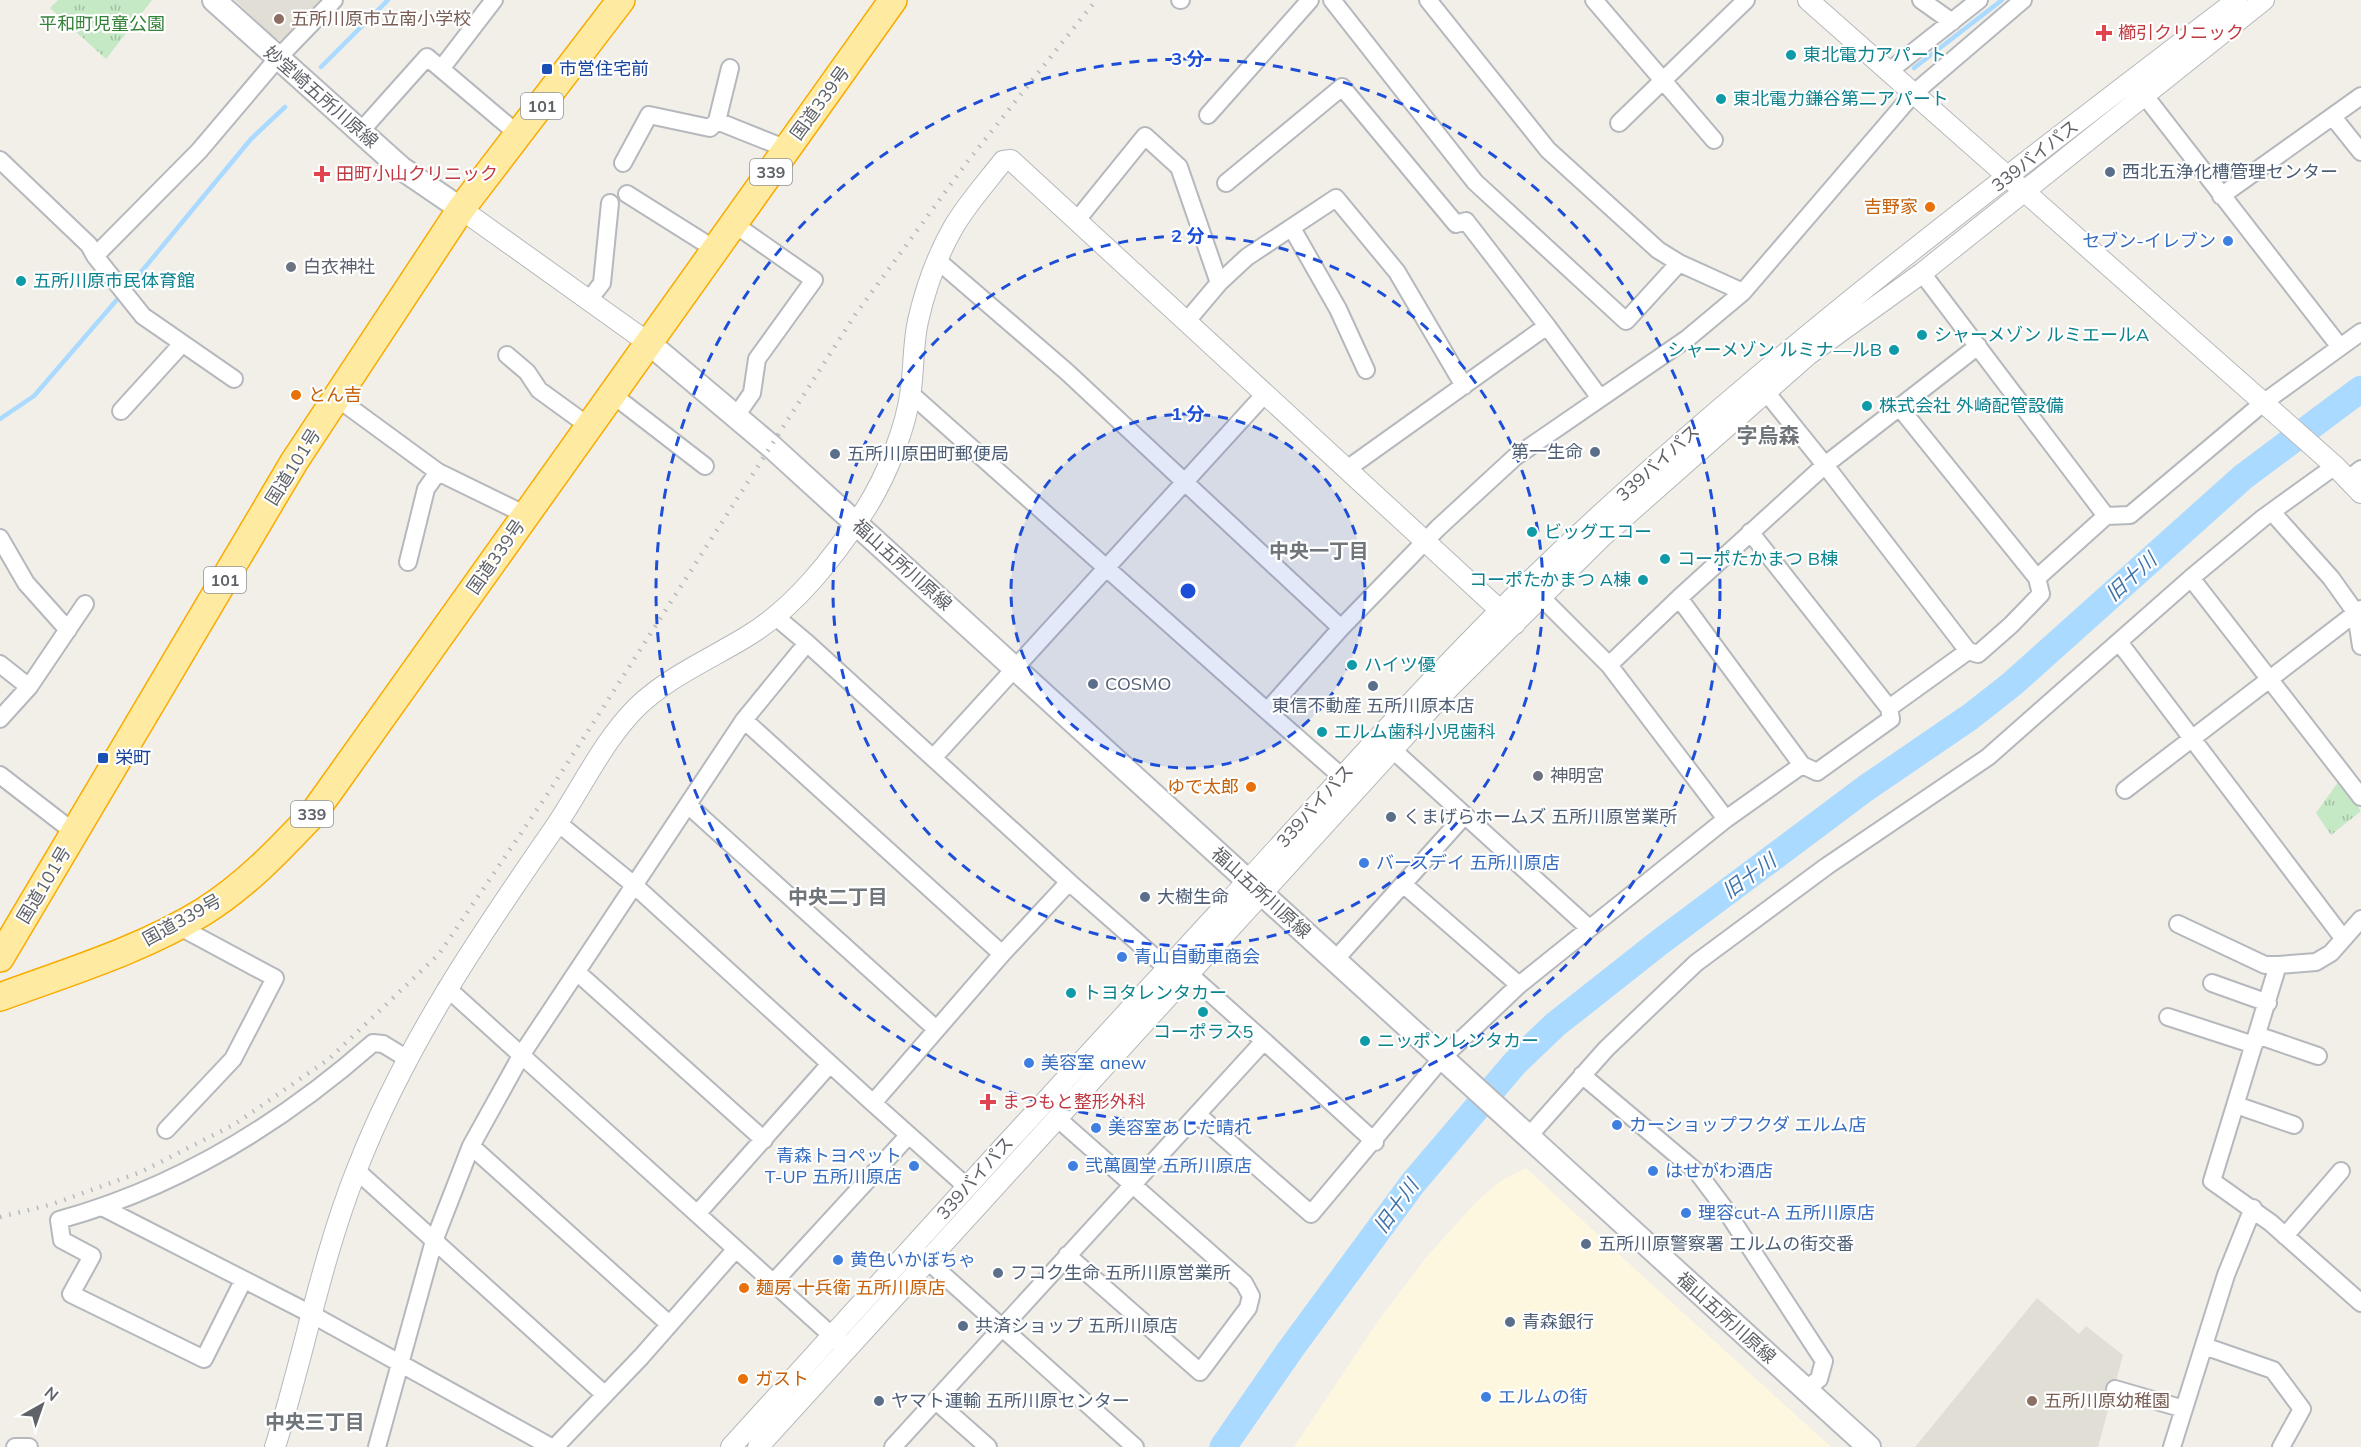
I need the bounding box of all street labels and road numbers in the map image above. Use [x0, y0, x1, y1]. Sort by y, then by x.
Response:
street label: 妙堂崎五所川原線 [259, 41, 383, 153]
street label: 国道339号 [785, 61, 854, 144]
road number: 101 [521, 93, 563, 119]
street label: 339バイパス [1987, 115, 2083, 197]
road number: 339 [750, 159, 792, 185]
street label: 339バイパス [1611, 419, 1704, 506]
street label: 国道101号 [260, 424, 325, 509]
street label: 福山五所川原線 [848, 514, 957, 615]
street label: 国道339号 [461, 515, 530, 599]
road number: 101 [204, 567, 246, 593]
street label: 339バイパス [1271, 759, 1358, 852]
road number: 339 [291, 801, 333, 827]
street label: 国道101号 [11, 842, 76, 928]
street label: 福山五所川原線 [1207, 842, 1316, 943]
street label: 国道339号 [138, 889, 225, 951]
street label: 339バイパス [931, 1131, 1018, 1224]
street label: 福山五所川原線 [1672, 1267, 1781, 1368]

